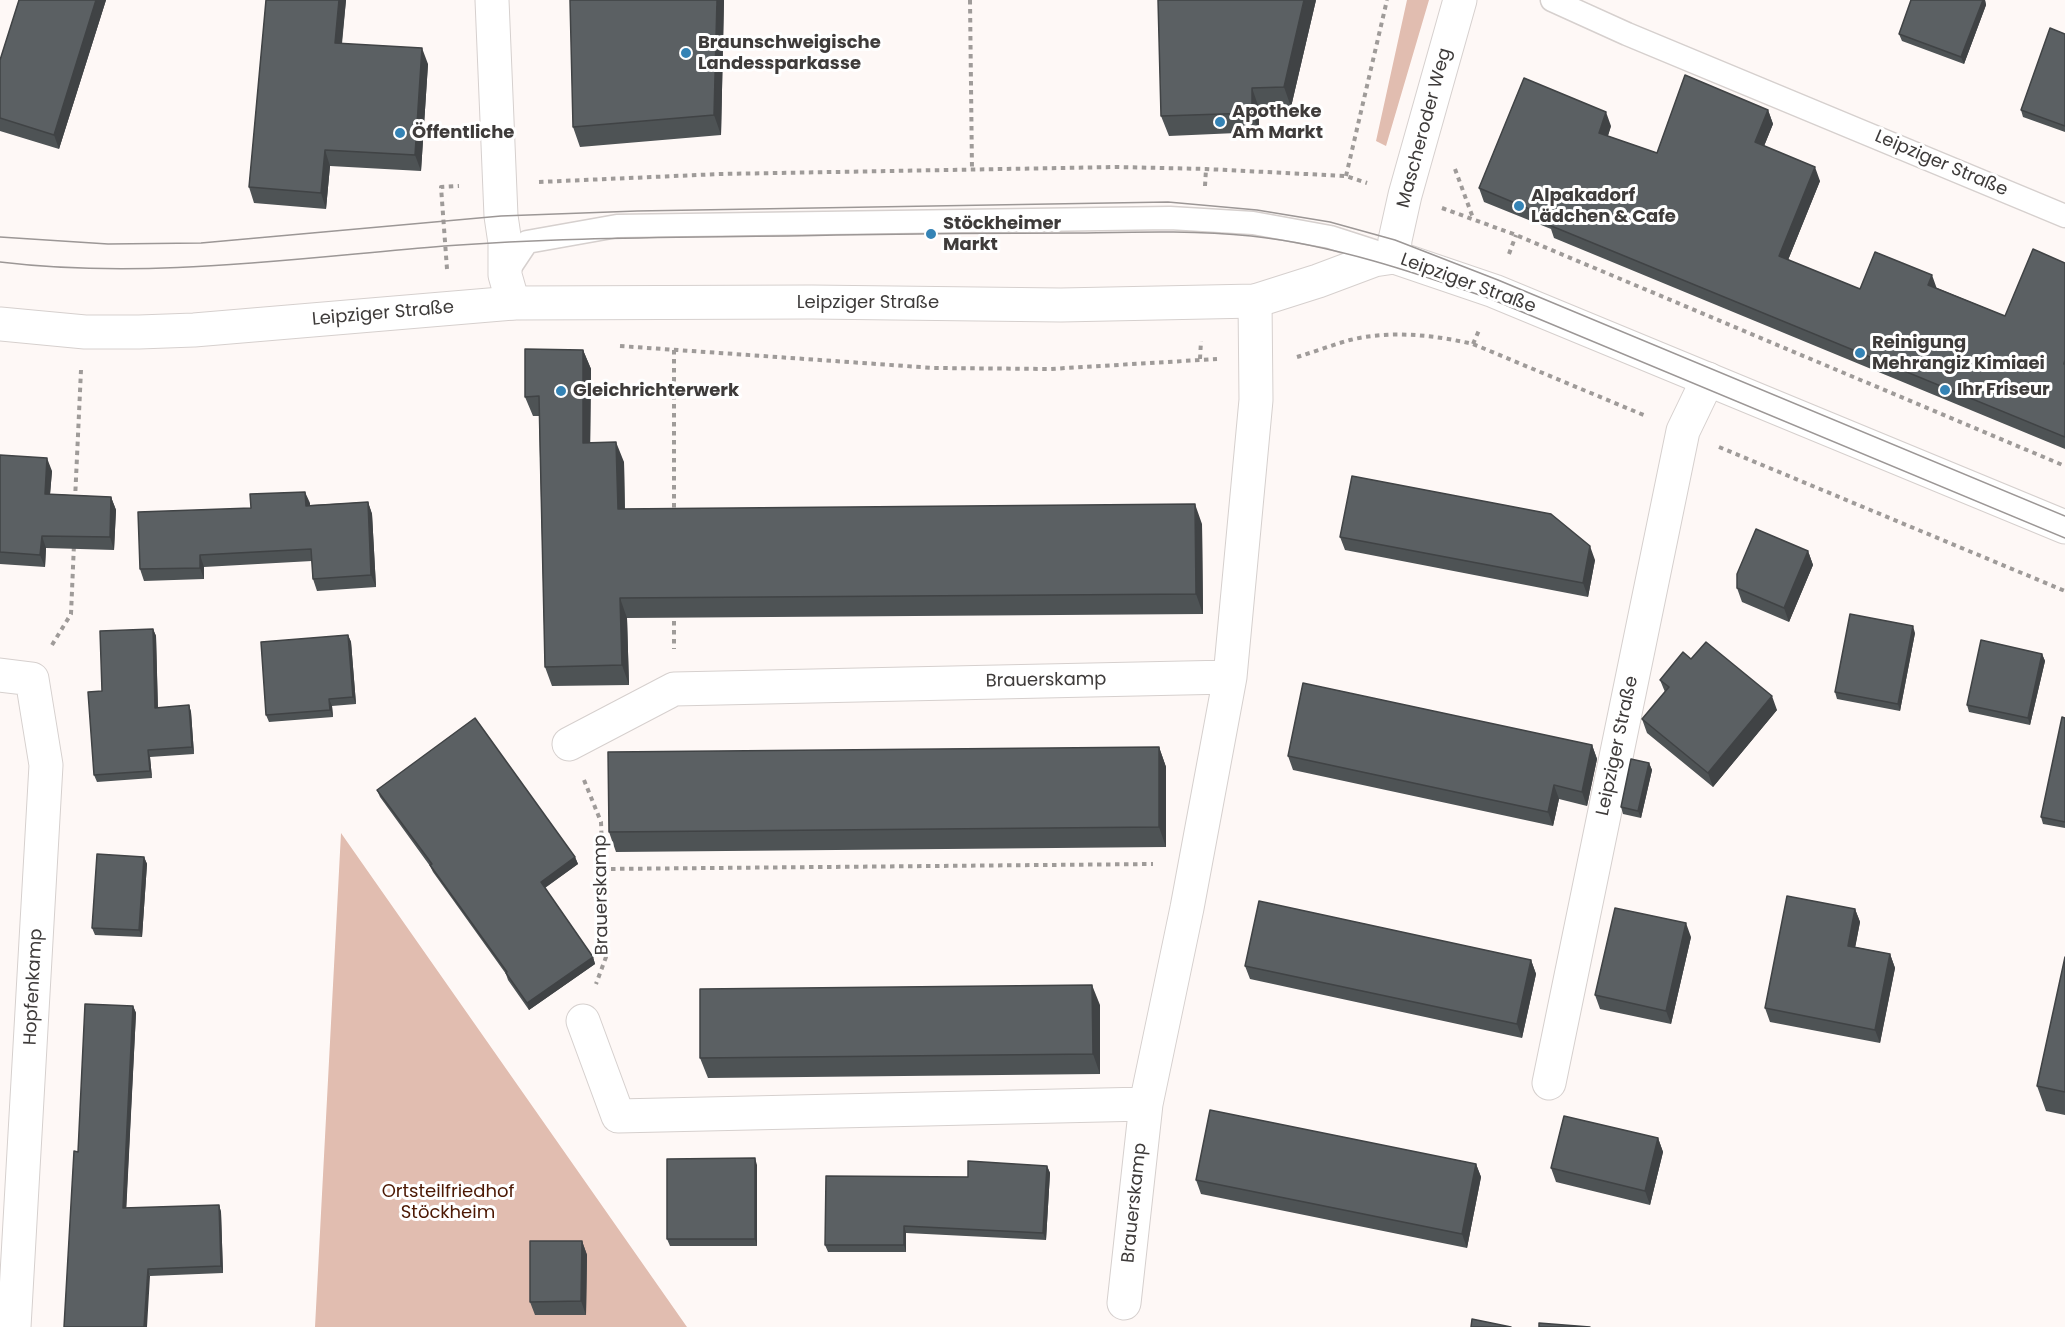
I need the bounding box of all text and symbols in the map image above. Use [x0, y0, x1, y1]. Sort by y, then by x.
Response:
place label: Braunschweigische Landessparkasse [698, 32, 881, 74]
marker: Braunschweigische Landessparkasse [679, 46, 693, 60]
street label: Mascheroder Weg [1393, 46, 1457, 210]
place label: Apotheke Am Markt [1232, 101, 1323, 144]
marker: Apotheke Am Markt [1213, 115, 1227, 129]
place label: Öffentliche [412, 122, 514, 144]
marker: Öffentliche [393, 126, 407, 140]
street label: Leipziger Straße [1871, 126, 2011, 202]
place label: Alpakadorf Lädchen & Cafe [1531, 185, 1676, 228]
marker: Alpakadorf Lädchen & Cafe [1512, 199, 1526, 213]
place label: Stöckheimer Markt [943, 213, 1061, 256]
marker: Stöckheimer Markt [924, 227, 938, 241]
street label: Leipziger Straße [1397, 249, 1539, 319]
street label: Leipziger Straße [797, 292, 939, 314]
street label: Leipziger Straße [311, 297, 455, 331]
place label: Reinigung Mehrangiz Kimiaei [1872, 332, 2045, 374]
marker: Reinigung Mehrangiz Kimiaei [1853, 346, 1867, 360]
place label: Ihr Friseur [1957, 379, 2050, 401]
place label: Gleichrichterwerk [573, 380, 739, 402]
marker: Ihr Friseur [1938, 383, 1952, 397]
marker: Gleichrichterwerk [554, 384, 568, 398]
street label: Brauerskamp [985, 669, 1107, 693]
street label: Leipziger Straße [1593, 674, 1643, 818]
street label: Brauerskamp [590, 834, 614, 956]
street label: Hopfenkamp [20, 928, 48, 1046]
street label: Brauerskamp [1118, 1142, 1152, 1264]
park label: Ortsteilfriedhof Stöckheim [382, 1181, 514, 1224]

